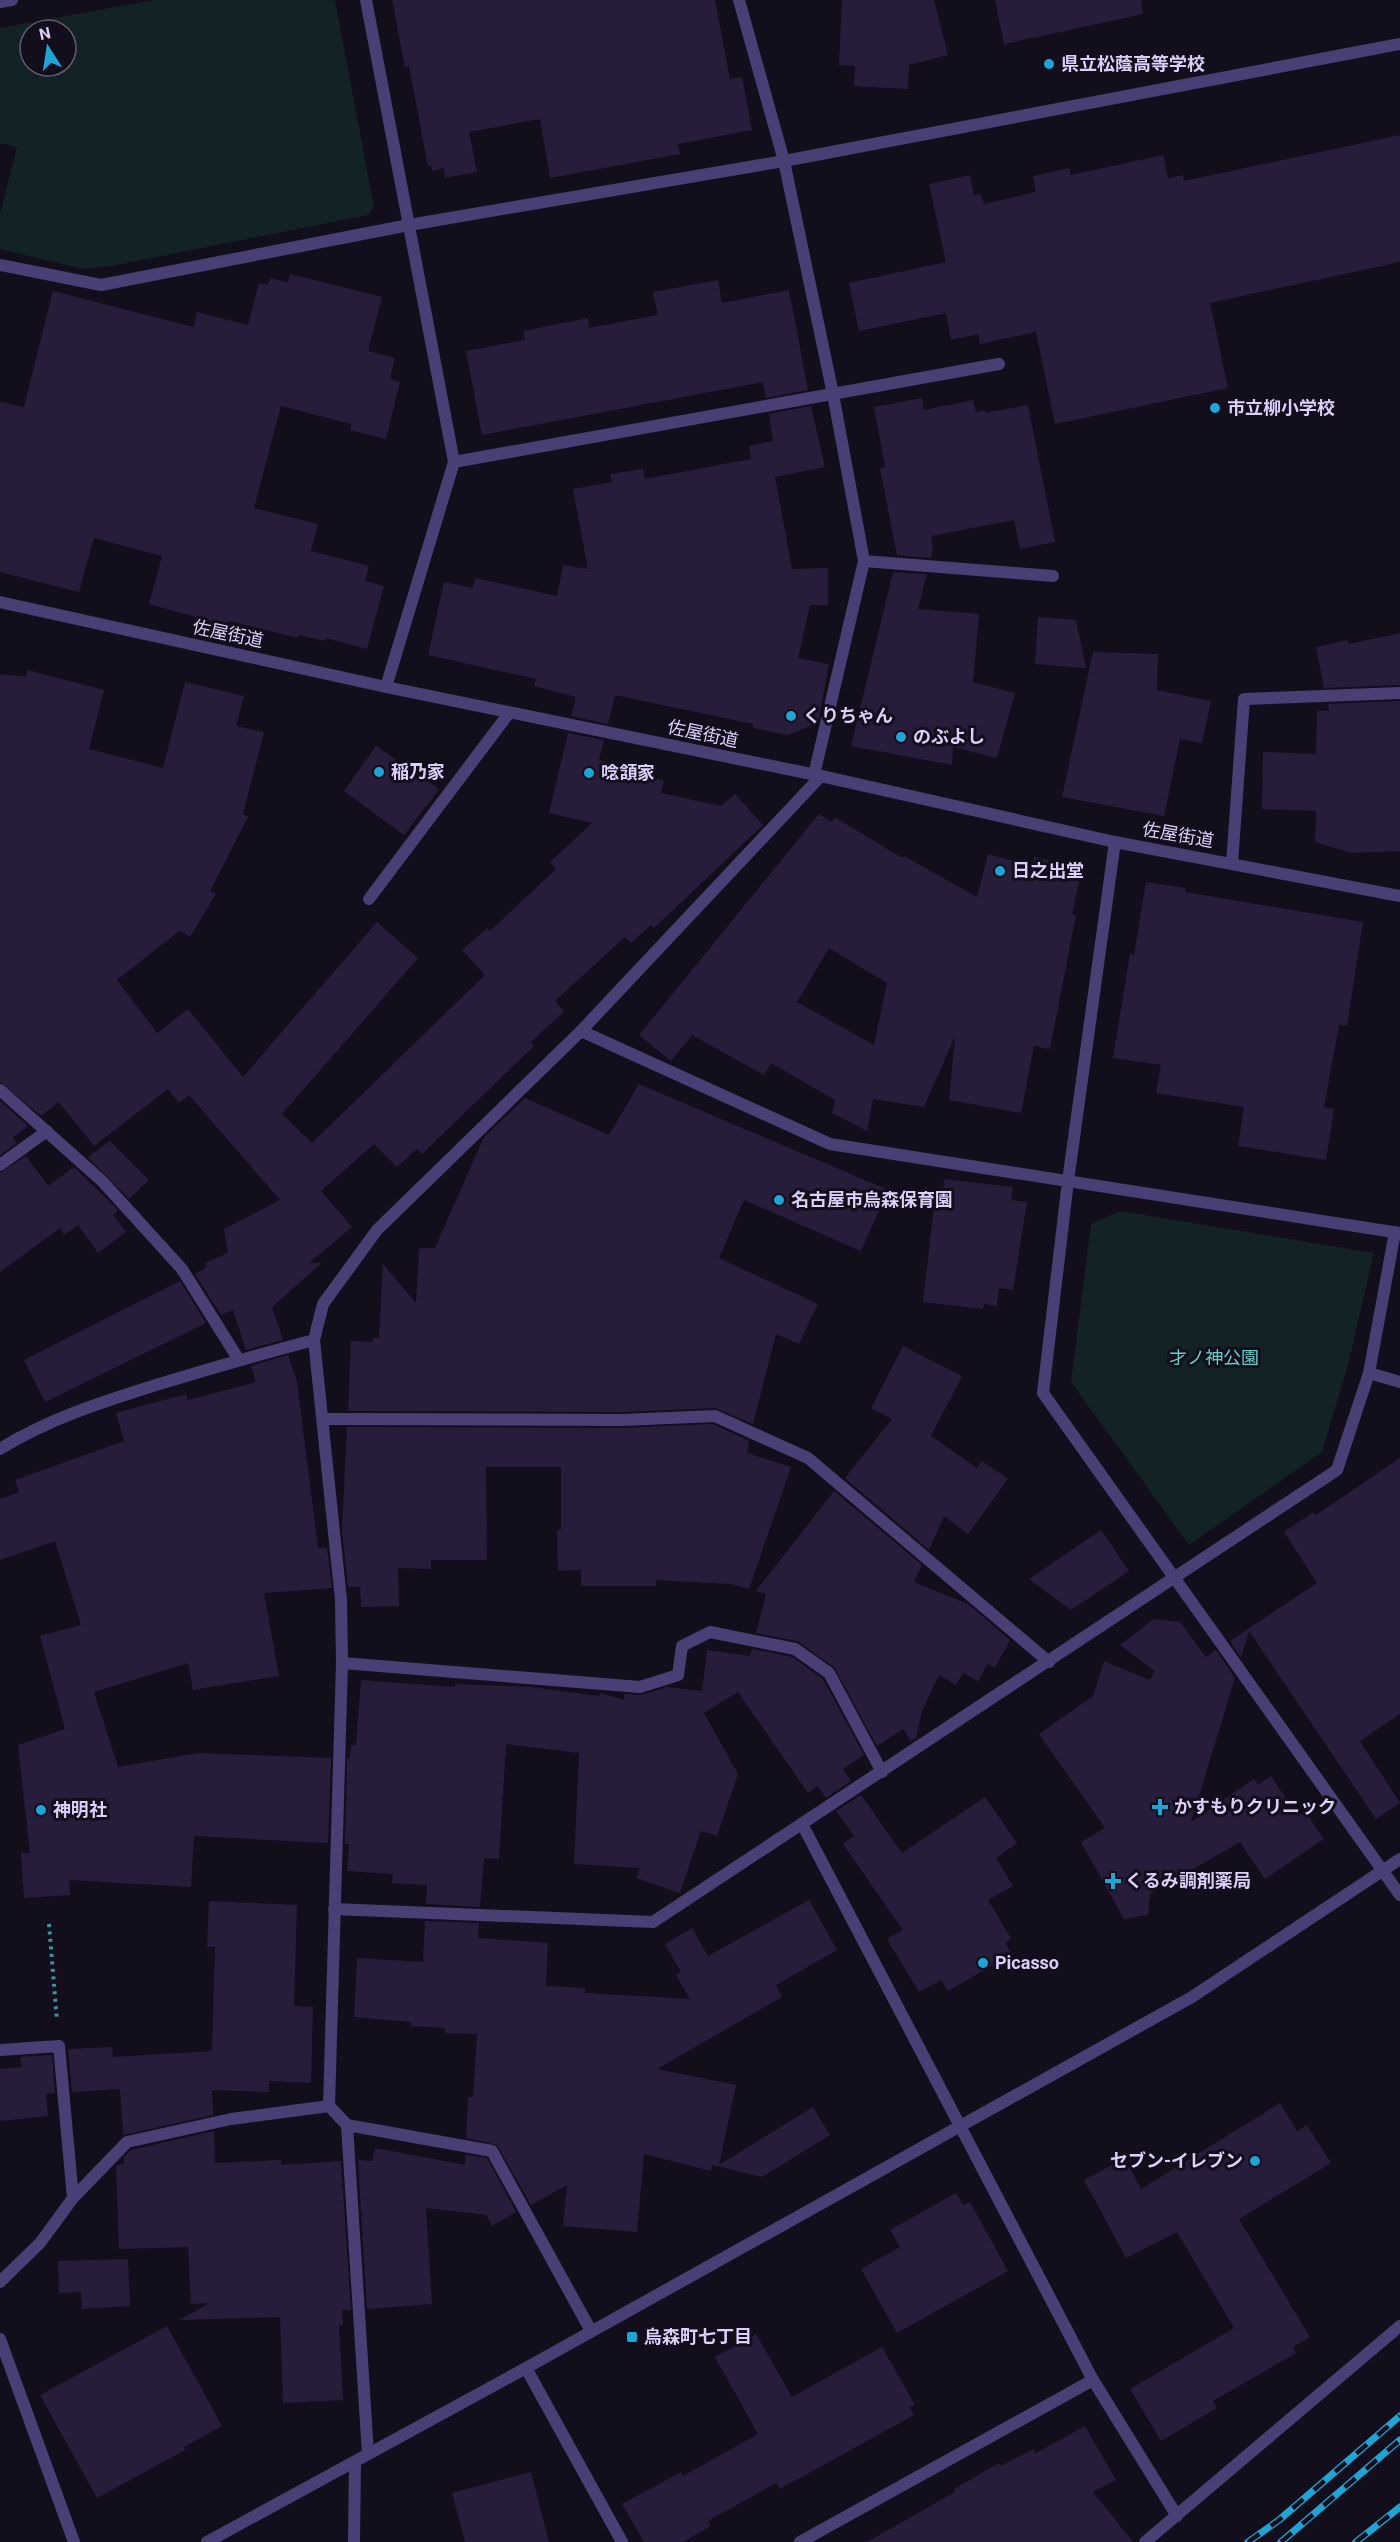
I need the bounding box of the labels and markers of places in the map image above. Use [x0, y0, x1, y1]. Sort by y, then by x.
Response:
place label: 県立松蔭高等学校 [1061, 53, 1205, 74]
marker: 県立松蔭高等学校 [1042, 57, 1056, 71]
place label: 市立柳小学校 [1227, 397, 1335, 418]
marker: 市立柳小学校 [1208, 401, 1222, 415]
place label: くりちゃん [803, 705, 893, 726]
marker: くりちゃん [784, 709, 798, 723]
place label: のぶよし [913, 726, 985, 747]
marker: のぶよし [894, 730, 908, 744]
place label: 稲乃家 [391, 761, 445, 782]
place label: 唸頷家 [601, 762, 655, 783]
marker: 稲乃家 [372, 765, 386, 779]
marker: 唸頷家 [582, 766, 596, 780]
place label: 日之出堂 [1012, 860, 1084, 881]
marker: 日之出堂 [993, 864, 1007, 878]
place label: 名古屋市烏森保育園 [791, 1189, 953, 1210]
marker: 名古屋市烏森保育園 [772, 1193, 786, 1207]
place label: かすもりクリニック [1174, 1796, 1336, 1817]
marker: かすもりクリニック [1151, 1798, 1169, 1816]
place label: 神明社 [53, 1799, 107, 1820]
marker: 神明社 [34, 1803, 48, 1817]
place label: くるみ調剤薬局 [1125, 1870, 1251, 1891]
marker: くるみ調剤薬局 [1106, 1874, 1120, 1888]
place label: Picasso [995, 1952, 1059, 1973]
marker: Picasso [976, 1956, 990, 1970]
place label: セブン-イレブン [1110, 2150, 1243, 2171]
marker: セブン-イレブン [1248, 2154, 1262, 2168]
place label: 烏森町七丁目 [644, 2326, 752, 2347]
marker: 烏森町七丁目 [625, 2330, 639, 2344]

